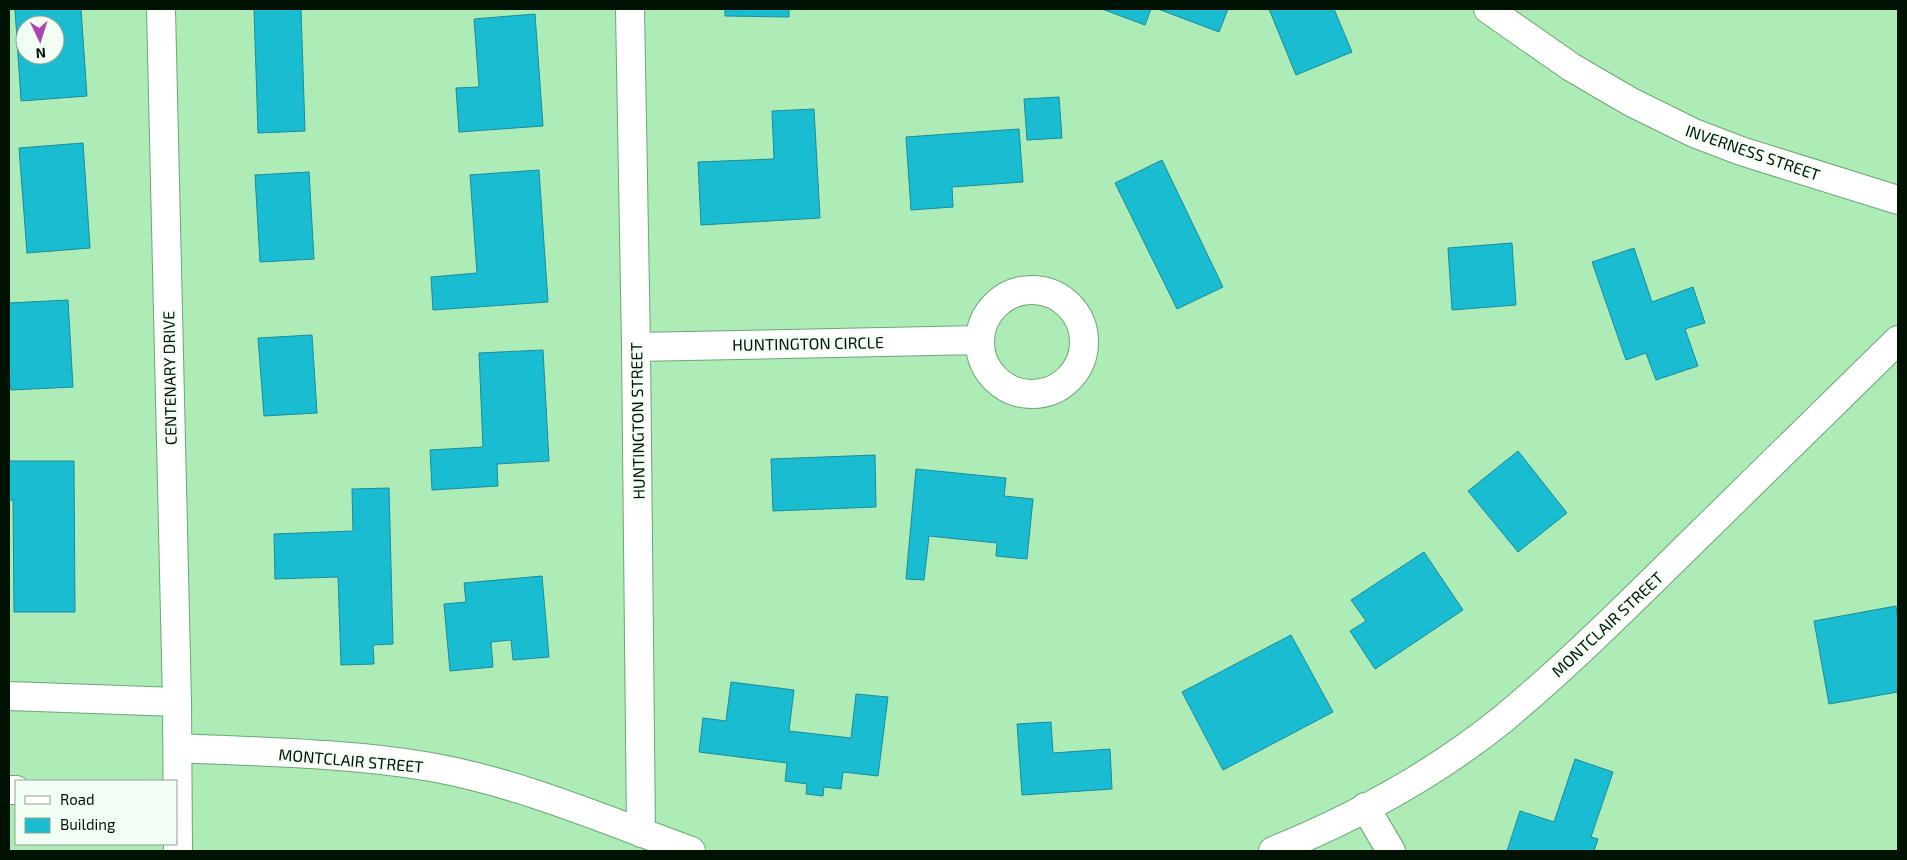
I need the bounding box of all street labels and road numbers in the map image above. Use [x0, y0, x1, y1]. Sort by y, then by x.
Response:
street label: INVERNESS STREET [1683, 120, 1823, 184]
street label: CENTENARY DRIVE [158, 311, 180, 445]
street label: HUNTINGTON CIRCLE [732, 332, 884, 354]
street label: HUNTINGTON STREET [626, 342, 648, 500]
street label: MONTCLAIR STREET [1547, 567, 1667, 681]
street label: MONTCLAIR STREET [278, 744, 424, 776]

